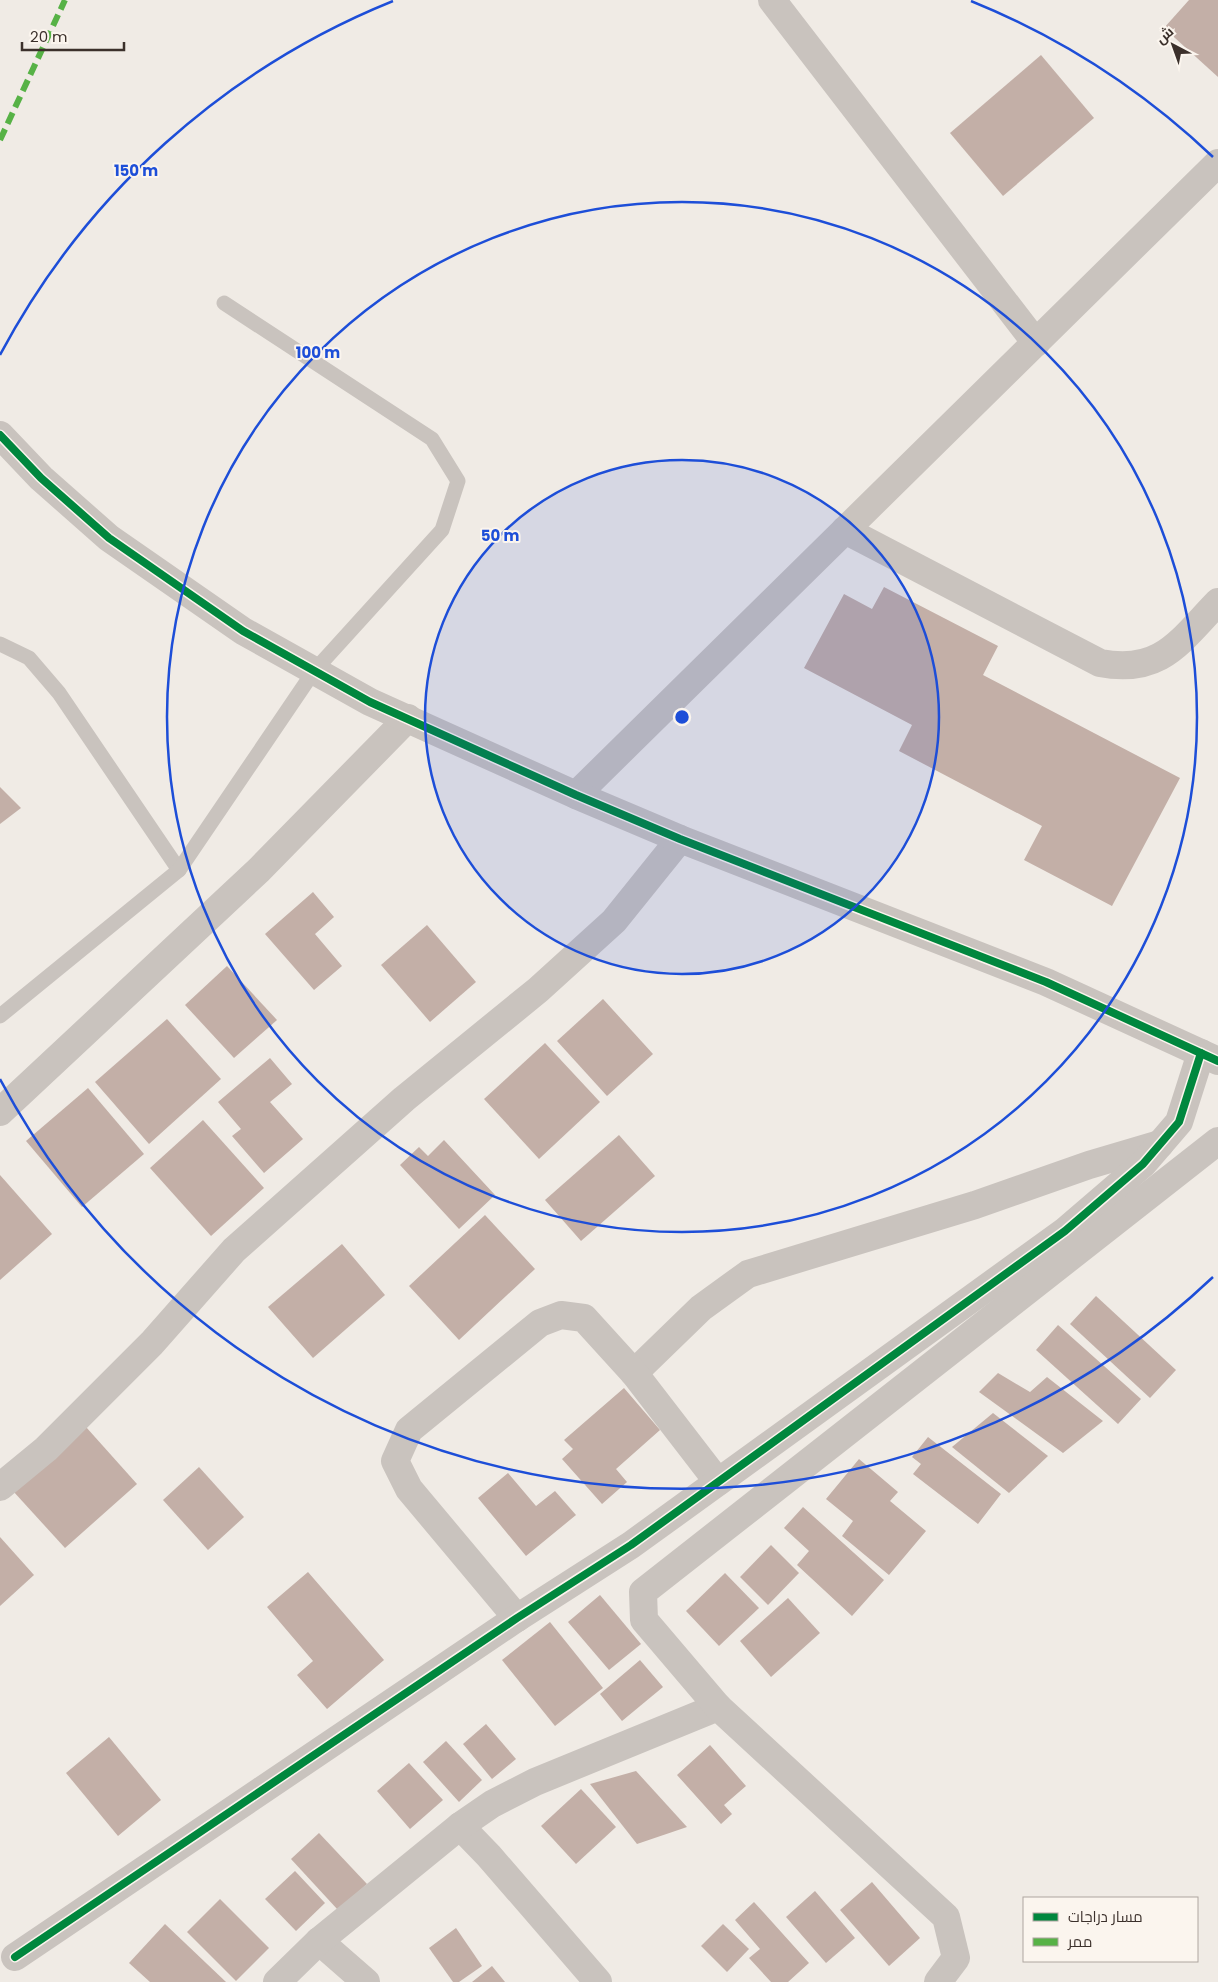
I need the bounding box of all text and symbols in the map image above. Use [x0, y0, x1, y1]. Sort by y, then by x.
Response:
scale bar [22, 20, 125, 52]
north arrow [1148, 20, 1198, 70]
text: ش [1151, 22, 1178, 49]
text: 20 m [30, 26, 68, 47]
text: 150 m [114, 160, 158, 181]
text: 100 m [296, 342, 340, 363]
text: 50 m [481, 525, 519, 546]
centre of rings [673, 708, 691, 726]
legend [1023, 1897, 1198, 1962]
text: مسار دراجات [1068, 1906, 1143, 1927]
text: ممر [1067, 1931, 1092, 1952]

